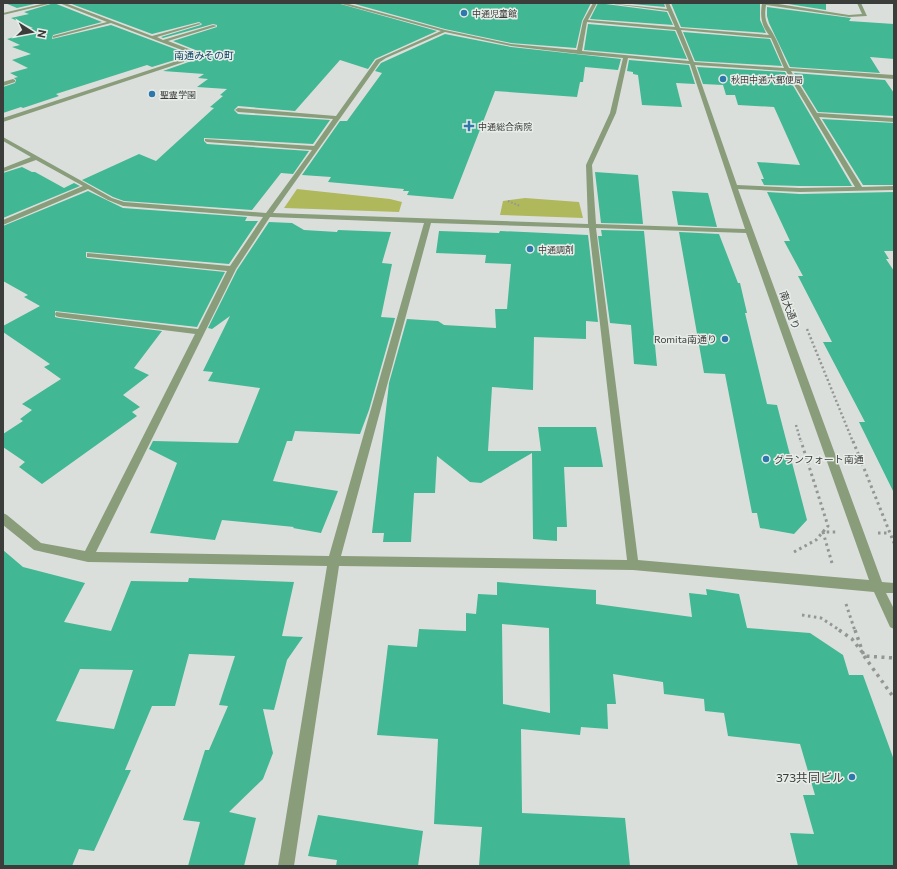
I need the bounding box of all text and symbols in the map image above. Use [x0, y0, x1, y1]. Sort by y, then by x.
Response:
marker: 中通児童館 [459, 8, 469, 18]
place label: 中通児童館 [472, 8, 517, 19]
north arrow [12, 12, 52, 52]
text: N [35, 29, 49, 39]
district label: 南通みその町 [174, 49, 234, 61]
marker: 秋田中通六郵便局 [718, 74, 728, 84]
place label: 秋田中通六郵便局 [731, 74, 803, 85]
marker: 聖霊学園 [147, 89, 157, 99]
place label: 聖霊学園 [160, 89, 196, 100]
marker: 中通総合病院 [463, 120, 475, 132]
place label: 中通総合病院 [478, 121, 532, 132]
marker: 中通調剤 [525, 244, 535, 254]
place label: 中通調剤 [538, 244, 574, 255]
street label: 南大通り [778, 289, 802, 331]
place label: Romita南通り [654, 333, 717, 345]
marker: Romita南通り [720, 334, 730, 344]
place label: グランフォート南通 [774, 453, 864, 465]
marker: グランフォート南通 [761, 454, 771, 464]
place label: 373共同ビル [776, 770, 844, 784]
marker: 373共同ビル [847, 772, 857, 782]

